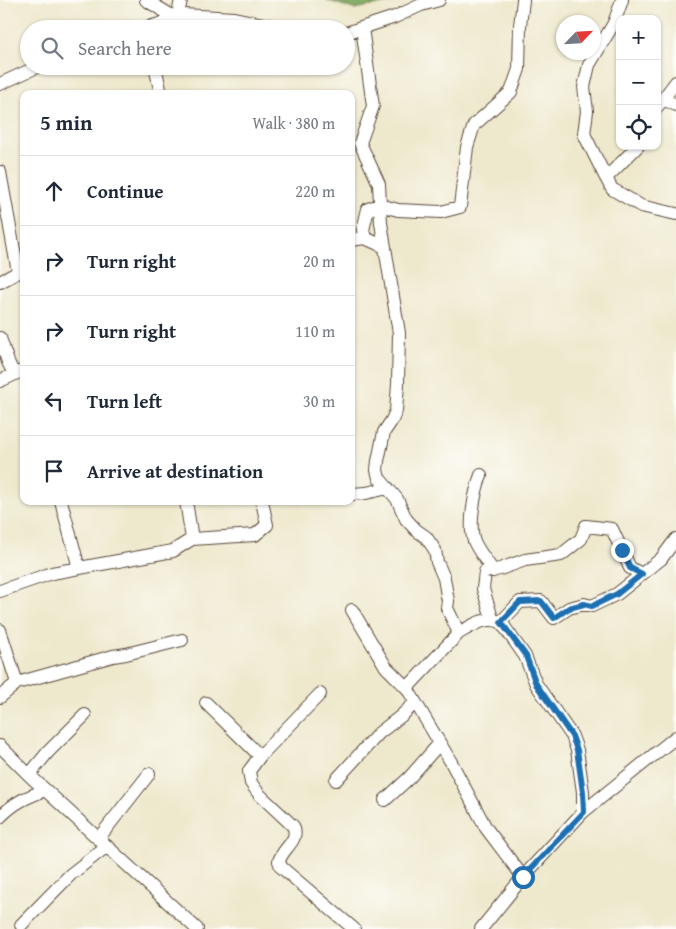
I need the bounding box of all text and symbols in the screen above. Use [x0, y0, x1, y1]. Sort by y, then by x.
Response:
north arrow [556, 15, 601, 60]
map controls [616, 15, 661, 150]
button: + [616, 15, 661, 60]
search box [20, 20, 355, 75]
icon: search [38, 34, 66, 62]
text: Search here [78, 34, 172, 62]
button: − [616, 60, 661, 105]
button: locate [616, 105, 661, 150]
text: 5 min [40, 107, 92, 138]
text: Walk · 380 m [252, 111, 335, 135]
icon: ahead [40, 177, 68, 205]
text: Continue [87, 177, 164, 205]
text: 220 m [295, 179, 335, 203]
icon: right [40, 247, 68, 275]
text: Turn right [87, 247, 176, 275]
text: 20 m [303, 249, 335, 273]
icon: right [40, 317, 68, 345]
text: Turn right [87, 317, 176, 345]
text: 110 m [295, 319, 335, 343]
icon: left [40, 387, 68, 415]
text: Turn left [87, 387, 162, 415]
text: 30 m [303, 389, 335, 413]
icon: arrive [40, 457, 68, 485]
text: Arrive at destination [87, 457, 263, 485]
route end [611, 539, 634, 562]
route start [512, 866, 535, 889]

